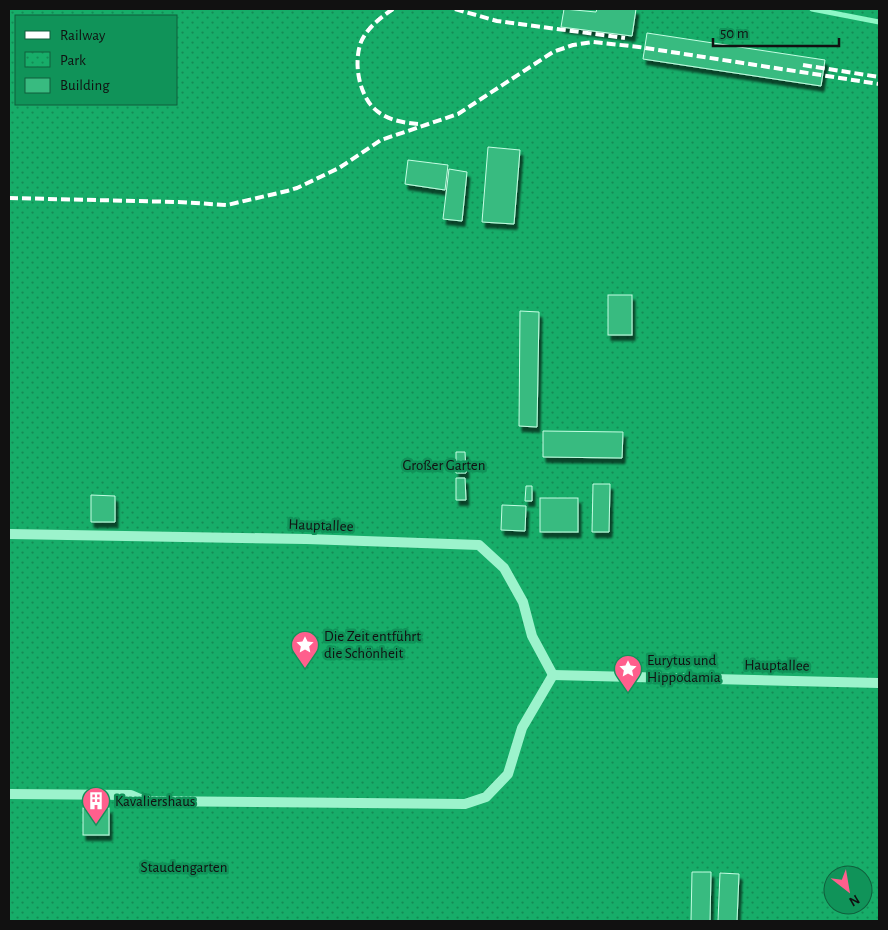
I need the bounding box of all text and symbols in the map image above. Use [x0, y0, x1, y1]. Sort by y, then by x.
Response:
legend [15, 15, 178, 105]
scale bar [713, 15, 839, 47]
text: 50 m [720, 26, 749, 41]
text: Railway [60, 28, 106, 43]
text: Park [60, 53, 86, 68]
text: Building [60, 78, 110, 93]
park label: Großer Garten [403, 458, 486, 473]
street label: Hauptallee [288, 517, 354, 534]
place label: Die Zeit entführt die Schönheit [324, 629, 421, 661]
place icon: Die Zeit entführt die Schönheit [290, 630, 320, 669]
place label: Eurytus und Hippodamia [647, 653, 721, 685]
place icon: Eurytus und Hippodamia [613, 654, 643, 693]
street label: Hauptallee [744, 657, 810, 674]
building icon: Kavaliershaus [81, 786, 111, 825]
place label: Kavaliershaus [115, 794, 195, 809]
park label: Staudengarten [141, 860, 227, 875]
north arrow [823, 865, 873, 915]
text: N [846, 892, 862, 909]

